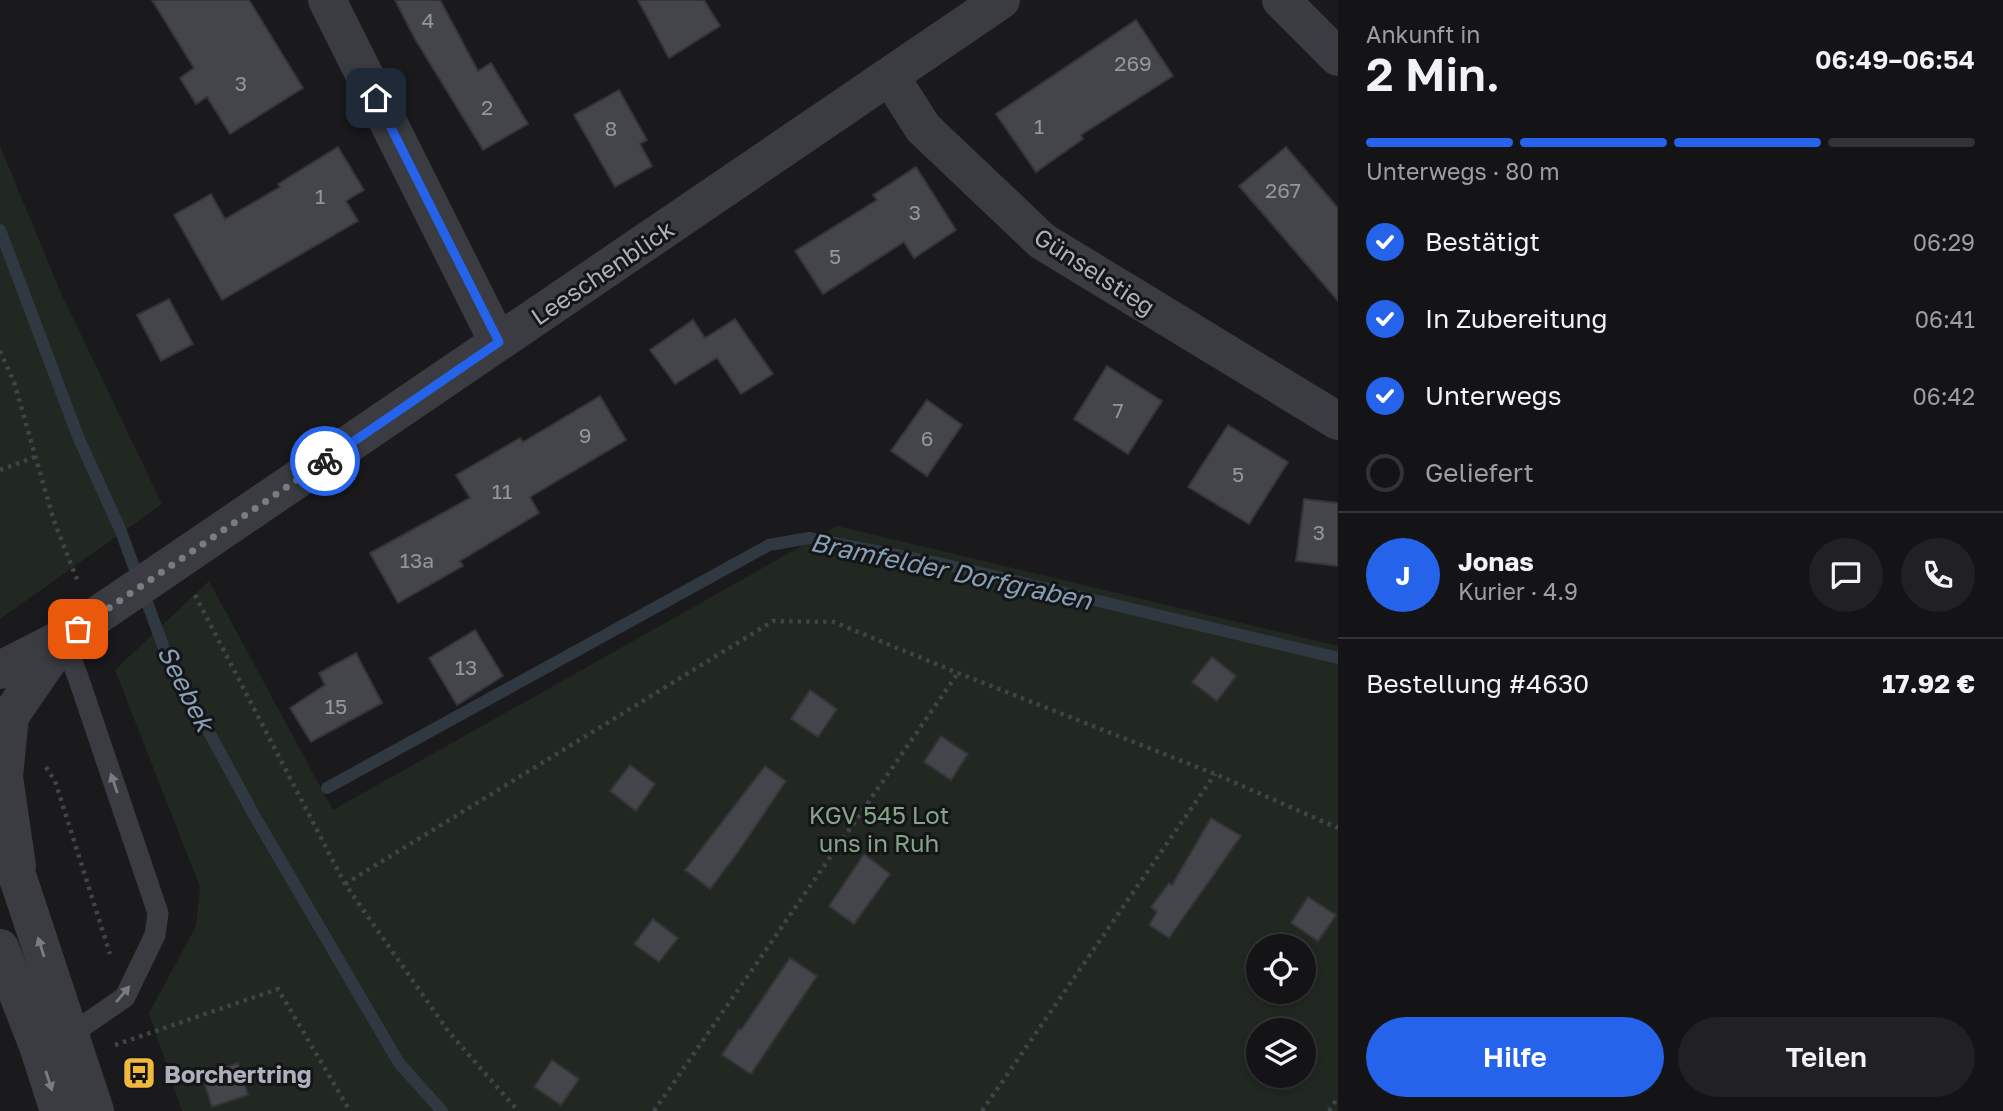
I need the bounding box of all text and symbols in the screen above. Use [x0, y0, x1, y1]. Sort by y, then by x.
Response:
house number: 4 [422, 7, 434, 33]
text: Ankunft in [1366, 20, 1481, 48]
text: 06:49–06:54 [1815, 44, 1975, 75]
text: 2 Min. [1366, 46, 1500, 101]
house number: 269 [1114, 50, 1152, 76]
pin [346, 68, 406, 128]
house number: 3 [235, 70, 247, 96]
icon: home [357, 79, 395, 117]
house number: 2 [481, 94, 493, 120]
house number: 1 [1034, 113, 1044, 139]
house number: 8 [605, 115, 617, 141]
text: Unterwegs · 80 m [1366, 157, 1560, 185]
house number: 267 [1265, 177, 1301, 203]
house number: 1 [315, 183, 325, 209]
house number: 3 [909, 199, 921, 225]
street label: Leeschenblick [525, 214, 679, 330]
street label: Günselstieg [1029, 221, 1161, 321]
icon: check [1366, 223, 1404, 261]
text: Bestätigt [1425, 226, 1540, 257]
text: 06:29 [1913, 228, 1975, 256]
house number: 5 [829, 243, 841, 269]
icon: check [1366, 300, 1404, 338]
text: In Zubereitung [1425, 303, 1608, 334]
text: 06:41 [1915, 305, 1975, 333]
icon: check [1366, 377, 1404, 415]
text: Unterwegs [1425, 380, 1562, 411]
text: 06:42 [1913, 382, 1975, 410]
house number: 7 [1112, 397, 1124, 423]
house number: 9 [579, 422, 591, 448]
house number: 6 [921, 425, 933, 451]
courier [290, 426, 360, 496]
icon: bike [306, 442, 344, 480]
text: Geliefert [1425, 457, 1534, 488]
house number: 5 [1232, 461, 1244, 487]
house number: 11 [492, 478, 512, 504]
house number: 3 [1313, 519, 1325, 545]
water label: Bramfelder Dorfgraben [808, 526, 1095, 616]
button: chat [1809, 538, 1883, 612]
button: phone [1901, 538, 1975, 612]
text: Jonas [1458, 546, 1534, 577]
house number: 13a [400, 547, 434, 573]
text: J [1396, 560, 1410, 591]
text: Kurier · 4.9 [1458, 577, 1578, 605]
pin [48, 599, 108, 659]
icon: bag [59, 610, 97, 648]
water label: Seebek [151, 640, 222, 738]
house number: 13 [455, 654, 477, 680]
text: Bestellung #4630 [1366, 668, 1589, 699]
text: 17.92 € [1882, 668, 1975, 699]
house number: 15 [325, 693, 347, 719]
one-way arrow [108, 772, 119, 793]
park label: KGV 545 Lot uns in Ruh [809, 800, 949, 857]
map controls [1246, 934, 1316, 1088]
button: locate [1246, 934, 1316, 1004]
one-way arrow [35, 936, 46, 957]
one-way arrow [116, 985, 131, 1003]
button: Hilfe [1366, 1017, 1664, 1097]
button: Teilen [1678, 1017, 1975, 1097]
button: layers [1246, 1018, 1316, 1088]
bus stop icon: Borchertring [120, 1054, 158, 1092]
place label: Borchertring [164, 1059, 311, 1088]
one-way arrow [44, 1071, 55, 1092]

